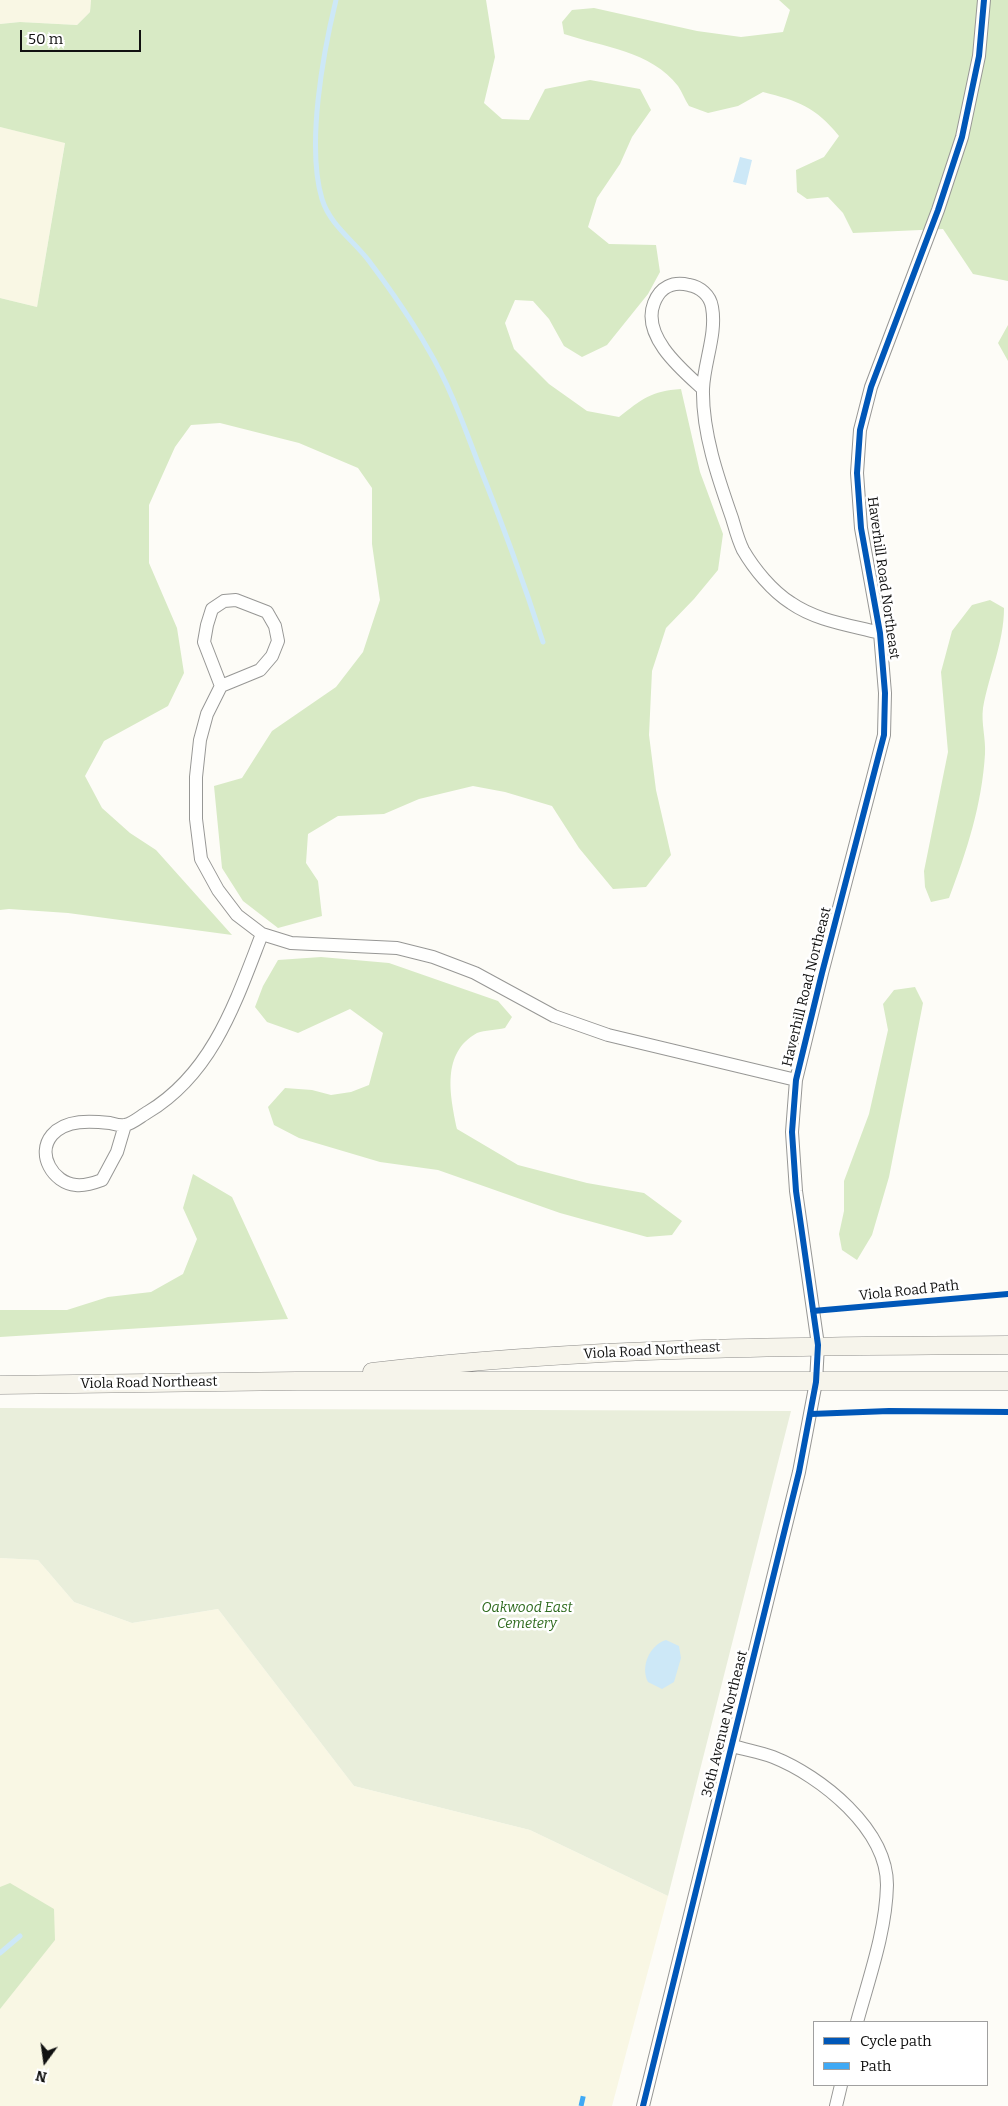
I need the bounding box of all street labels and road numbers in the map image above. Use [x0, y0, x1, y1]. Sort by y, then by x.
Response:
street label: Haverhill Road Northeast [863, 496, 903, 660]
street label: Haverhill Road Northeast [779, 905, 835, 1069]
street label: Viola Road Path [858, 1277, 960, 1305]
street label: Viola Road Northeast [583, 1339, 721, 1363]
street label: Viola Road Northeast [80, 1373, 218, 1393]
street label: 36th Avenue Northeast [699, 1649, 751, 1799]

